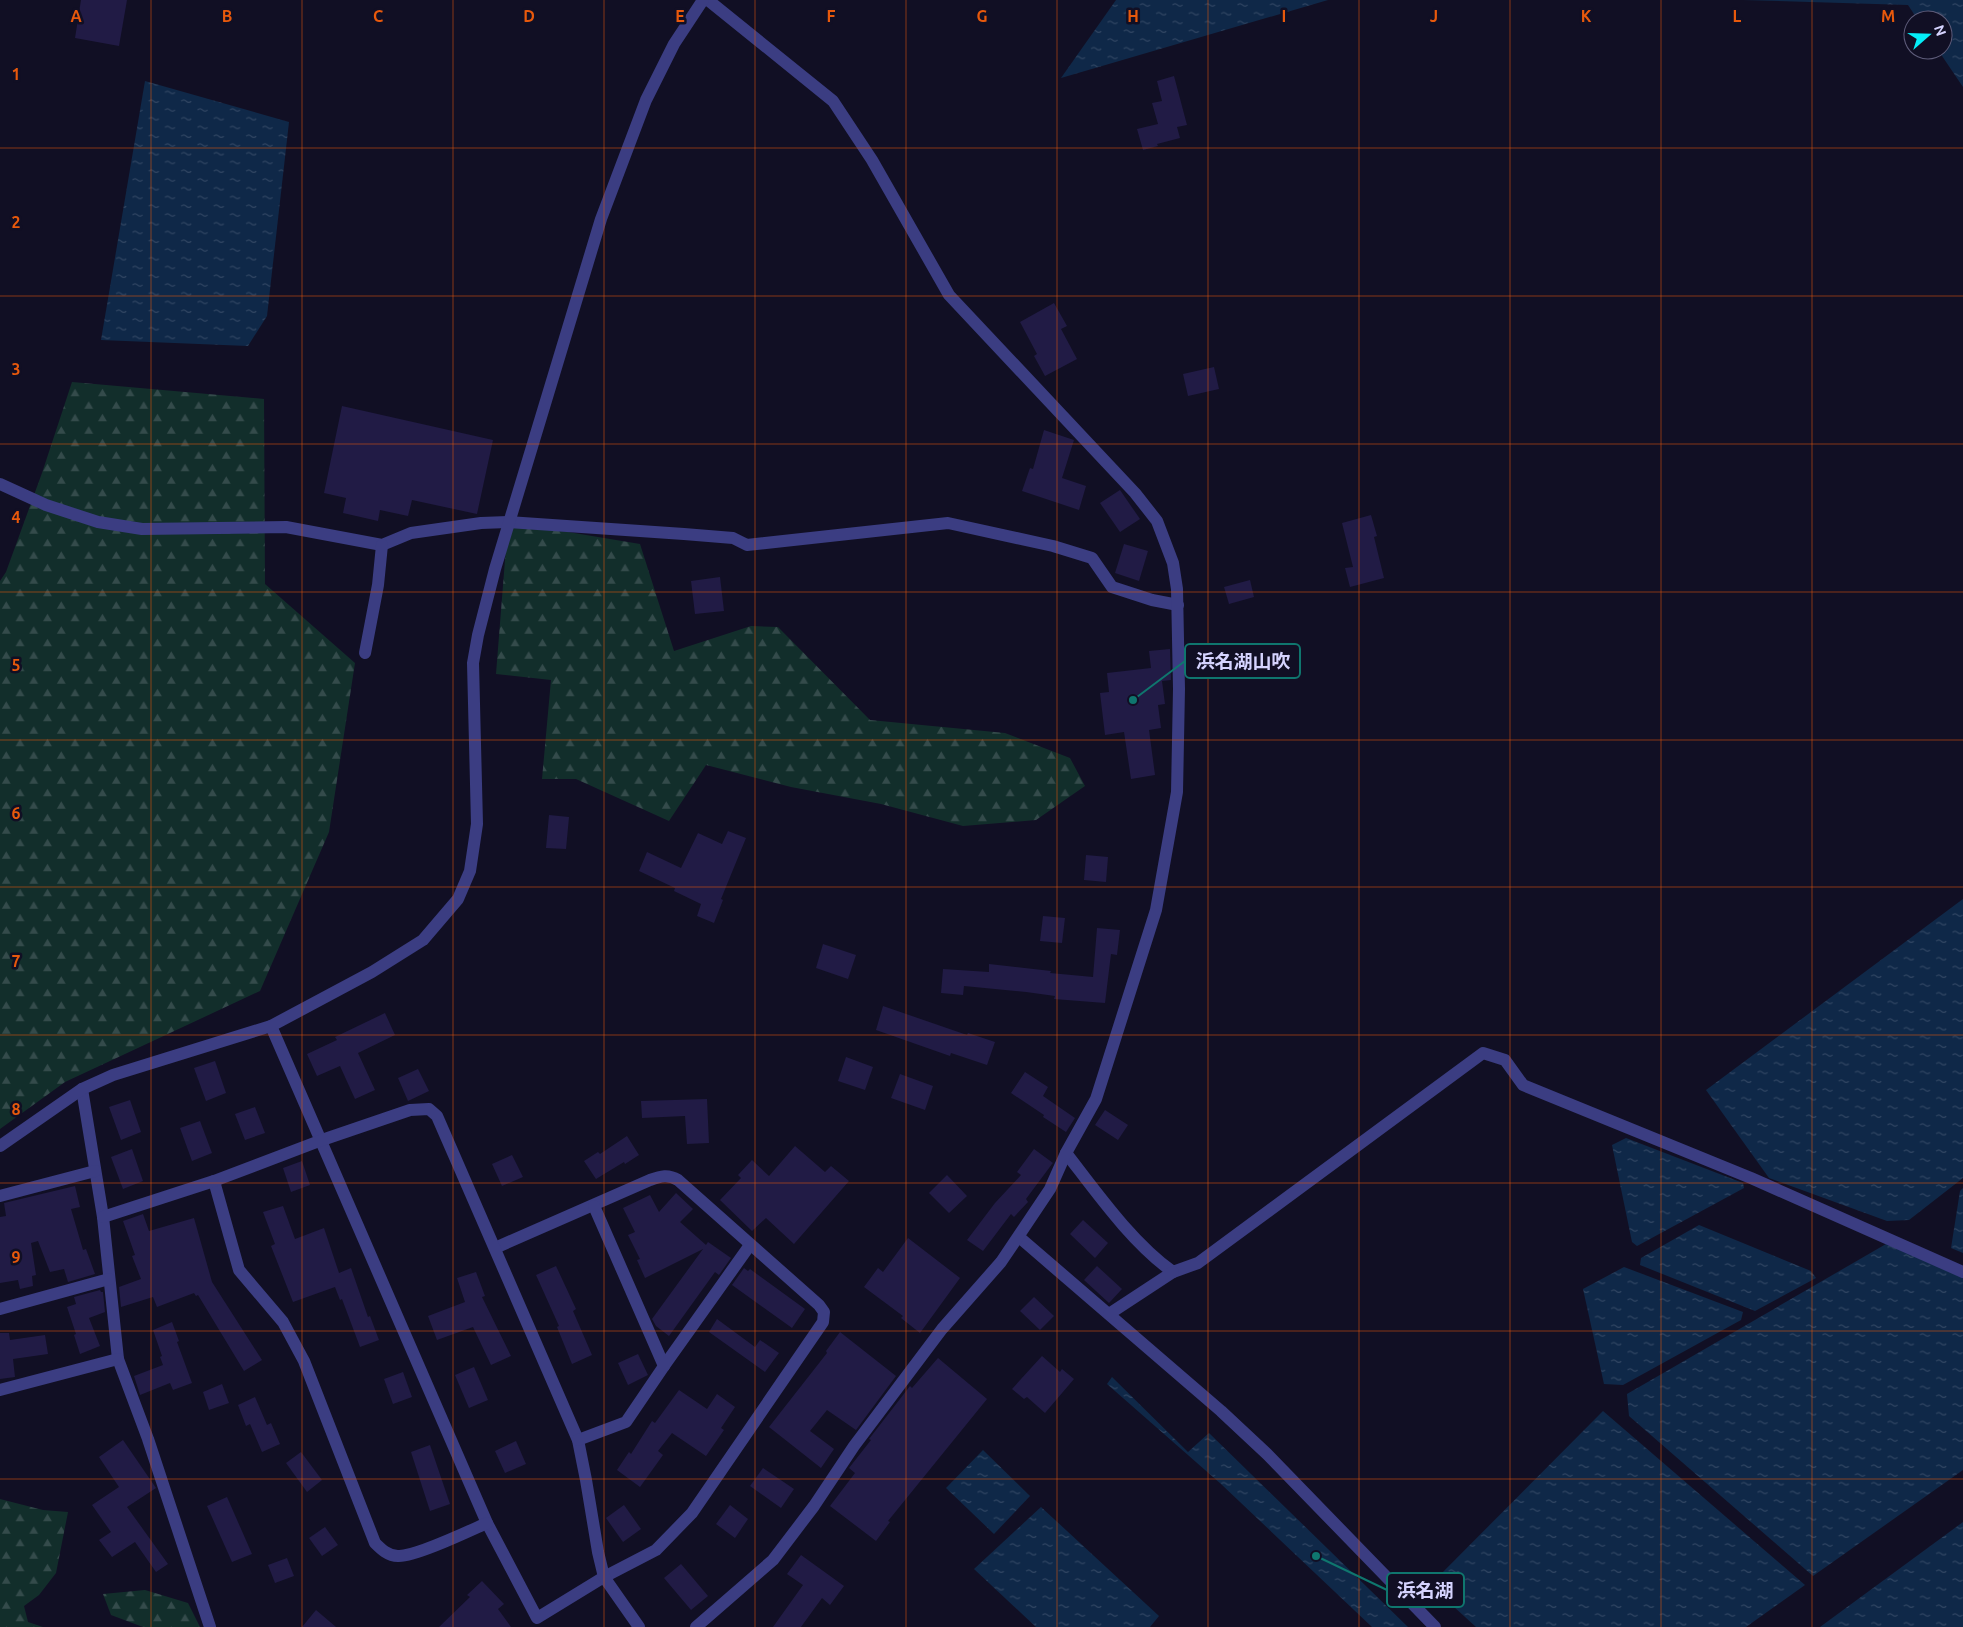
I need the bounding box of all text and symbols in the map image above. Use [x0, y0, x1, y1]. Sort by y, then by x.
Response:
text: A [70, 7, 82, 25]
text: B [222, 7, 232, 25]
text: C [373, 7, 383, 25]
text: D [523, 7, 535, 25]
text: E [675, 7, 685, 25]
text: F [827, 7, 836, 25]
text: G [976, 7, 988, 25]
text: H [1127, 7, 1139, 25]
text: I [1282, 7, 1286, 25]
text: J [1430, 7, 1438, 25]
text: K [1581, 7, 1592, 25]
text: L [1733, 7, 1742, 25]
text: M [1881, 7, 1895, 25]
north arrow [1903, 10, 1953, 60]
text: N [1931, 23, 1950, 38]
text: 1 [11, 65, 21, 83]
text: 2 [11, 213, 21, 231]
text: 3 [11, 360, 21, 378]
text: 4 [11, 508, 21, 526]
callout: 浜名湖山吹 [1185, 644, 1300, 678]
text: 浜名湖山吹 [1195, 650, 1291, 672]
text: 5 [11, 656, 21, 674]
text: 6 [11, 804, 21, 822]
text: 7 [11, 952, 21, 970]
text: 8 [11, 1100, 21, 1118]
text: 9 [11, 1248, 21, 1266]
callout: 浜名湖 [1387, 1573, 1464, 1607]
text: 浜名湖 [1396, 1579, 1454, 1601]

